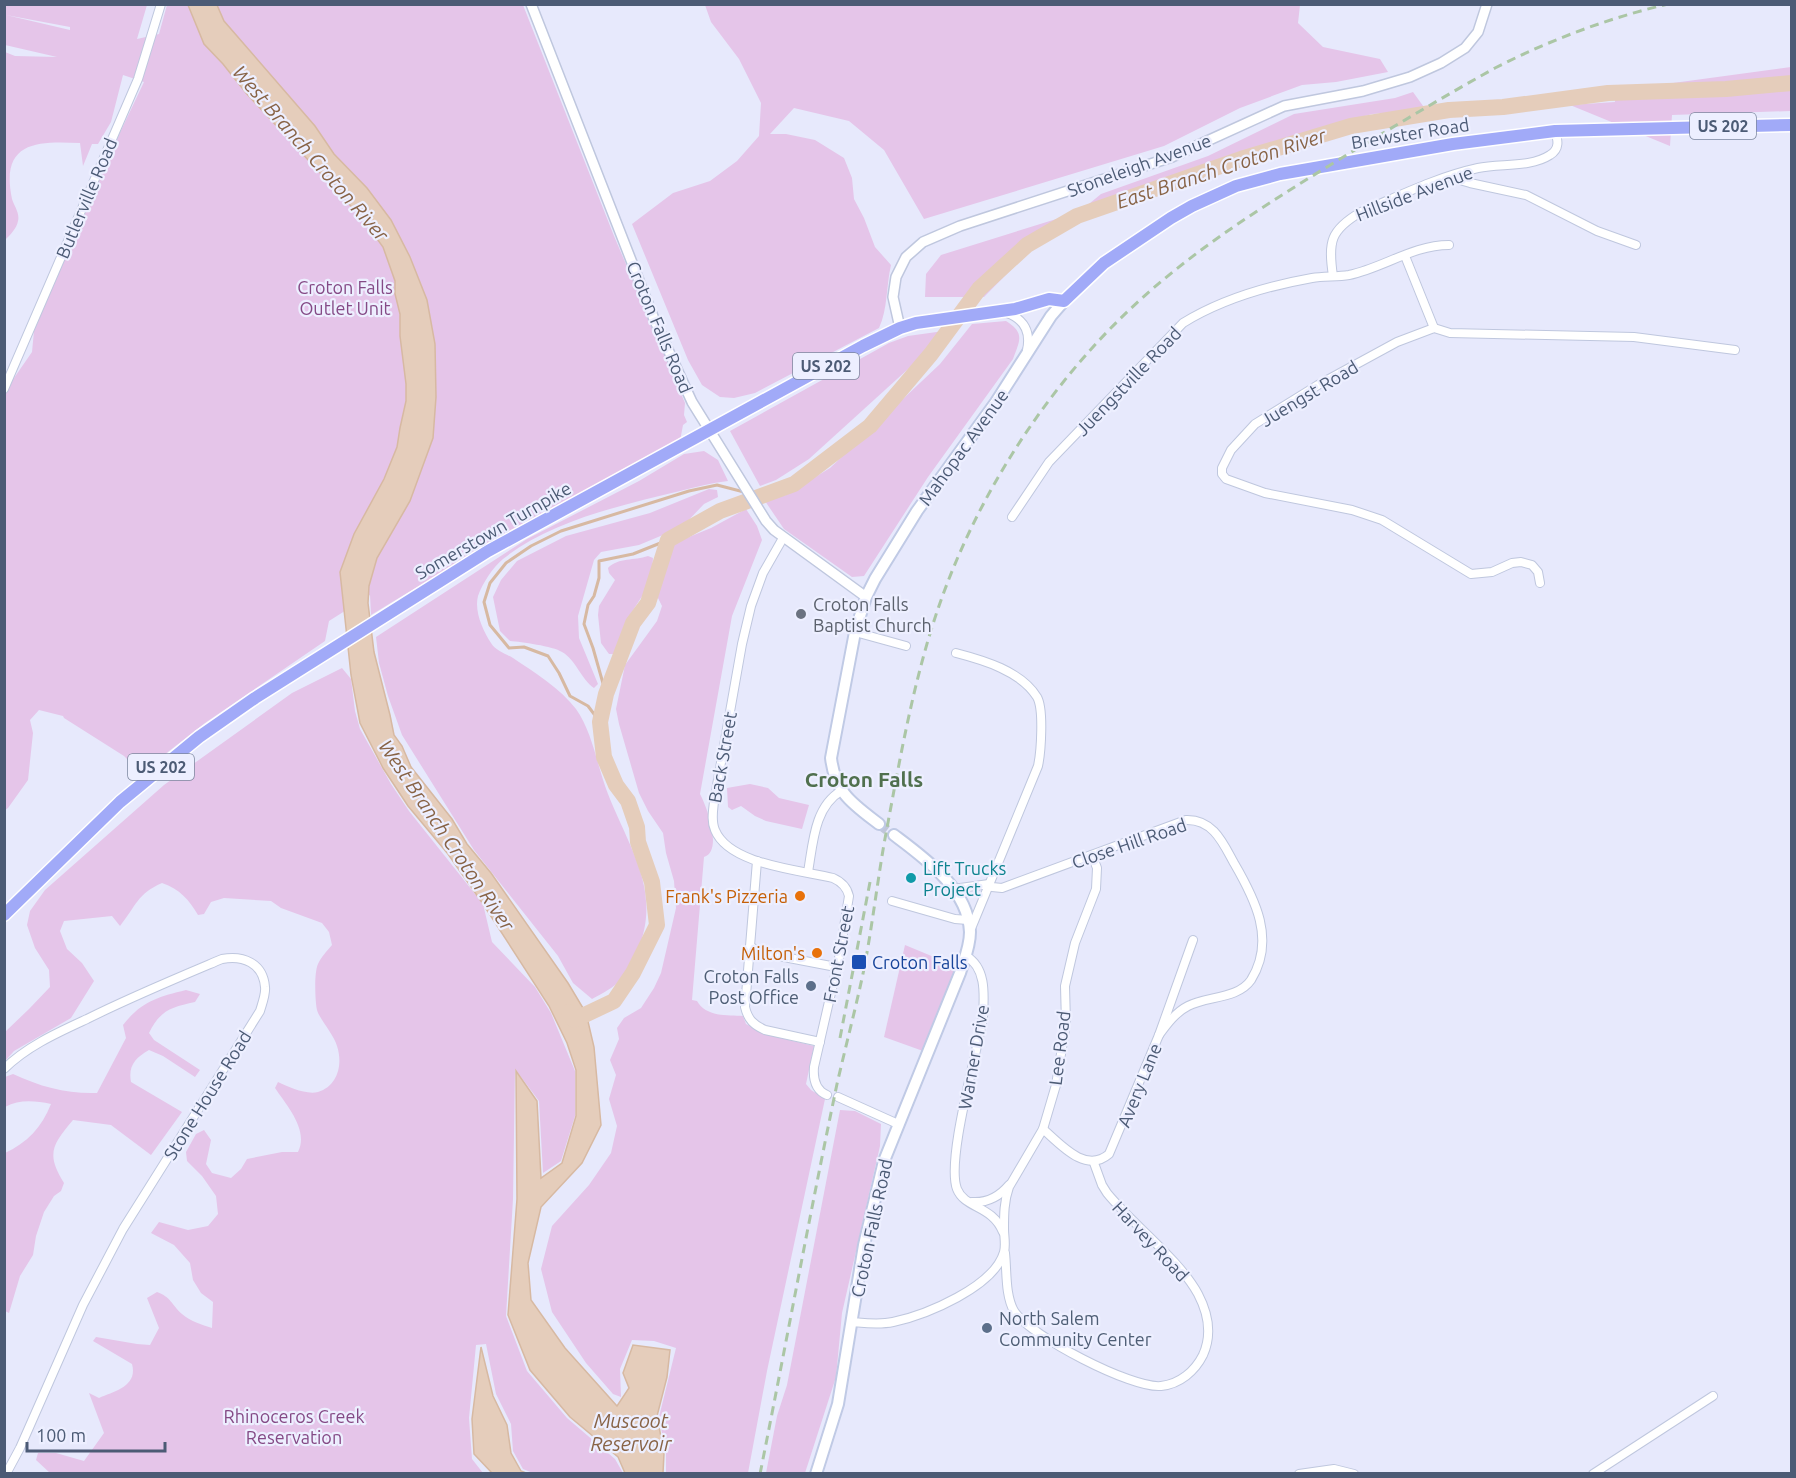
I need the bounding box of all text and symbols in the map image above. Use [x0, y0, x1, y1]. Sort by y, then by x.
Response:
water label: West Branch Croton River [228, 61, 394, 246]
road number: US 202 [1690, 113, 1756, 139]
street label: Brewster Road [1349, 114, 1471, 152]
water label: East Branch Croton River [1113, 123, 1330, 213]
street label: Stoneleigh Avenue [1064, 130, 1214, 200]
street label: Butlerville Road [52, 135, 120, 261]
street label: Hillside Avenue [1353, 161, 1475, 225]
street label: Croton Falls Road [623, 258, 697, 396]
park label: Croton Falls Outlet Unit [297, 277, 393, 318]
street label: Juengstville Road [1071, 323, 1185, 439]
road number: US 202 [793, 353, 859, 379]
street label: Juengst Road [1257, 356, 1361, 430]
street label: Mahopac Avenue [914, 385, 1012, 509]
street label: Somerstown Turnpike [412, 477, 574, 583]
place label: Croton Falls Baptist Church [813, 594, 932, 635]
marker: Croton Falls Baptist Church [794, 607, 808, 621]
street label: Back Street [704, 710, 740, 804]
water label: West Branch Croton River [375, 735, 520, 936]
road number: US 202 [128, 754, 194, 780]
district label: Croton Falls [805, 767, 923, 791]
street label: Close Hill Road [1069, 814, 1189, 872]
place label: Lift Trucks Project [923, 858, 1007, 899]
marker: Lift Trucks Project [904, 871, 918, 885]
place label: Frank's Pizzeria [665, 886, 788, 906]
marker: Frank's Pizzeria [793, 889, 807, 903]
street label: Front Street [819, 904, 857, 1004]
place label: Milton's [741, 943, 805, 963]
marker: Milton's [810, 946, 824, 960]
place label: Croton Falls [872, 952, 968, 972]
marker: Croton Falls [850, 953, 868, 971]
place label: Croton Falls Post Office [703, 966, 799, 1007]
marker: Croton Falls Post Office [804, 979, 818, 993]
street label: Warner Drive [954, 1003, 992, 1111]
street label: Lee Road [1045, 1010, 1073, 1086]
street label: Stone House Road [159, 1027, 255, 1163]
street label: Avery Lane [1113, 1040, 1165, 1130]
street label: Croton Falls Road [847, 1157, 895, 1299]
street label: Harvey Road [1109, 1197, 1193, 1285]
place label: North Salem Community Center [999, 1308, 1152, 1349]
marker: North Salem Community Center [980, 1321, 994, 1335]
park label: Rhinoceros Creek Reservation [223, 1406, 365, 1447]
water label: Muscoot Reservoir [590, 1409, 673, 1455]
scale bar [27, 1415, 165, 1453]
text: 100 m [36, 1425, 86, 1445]

